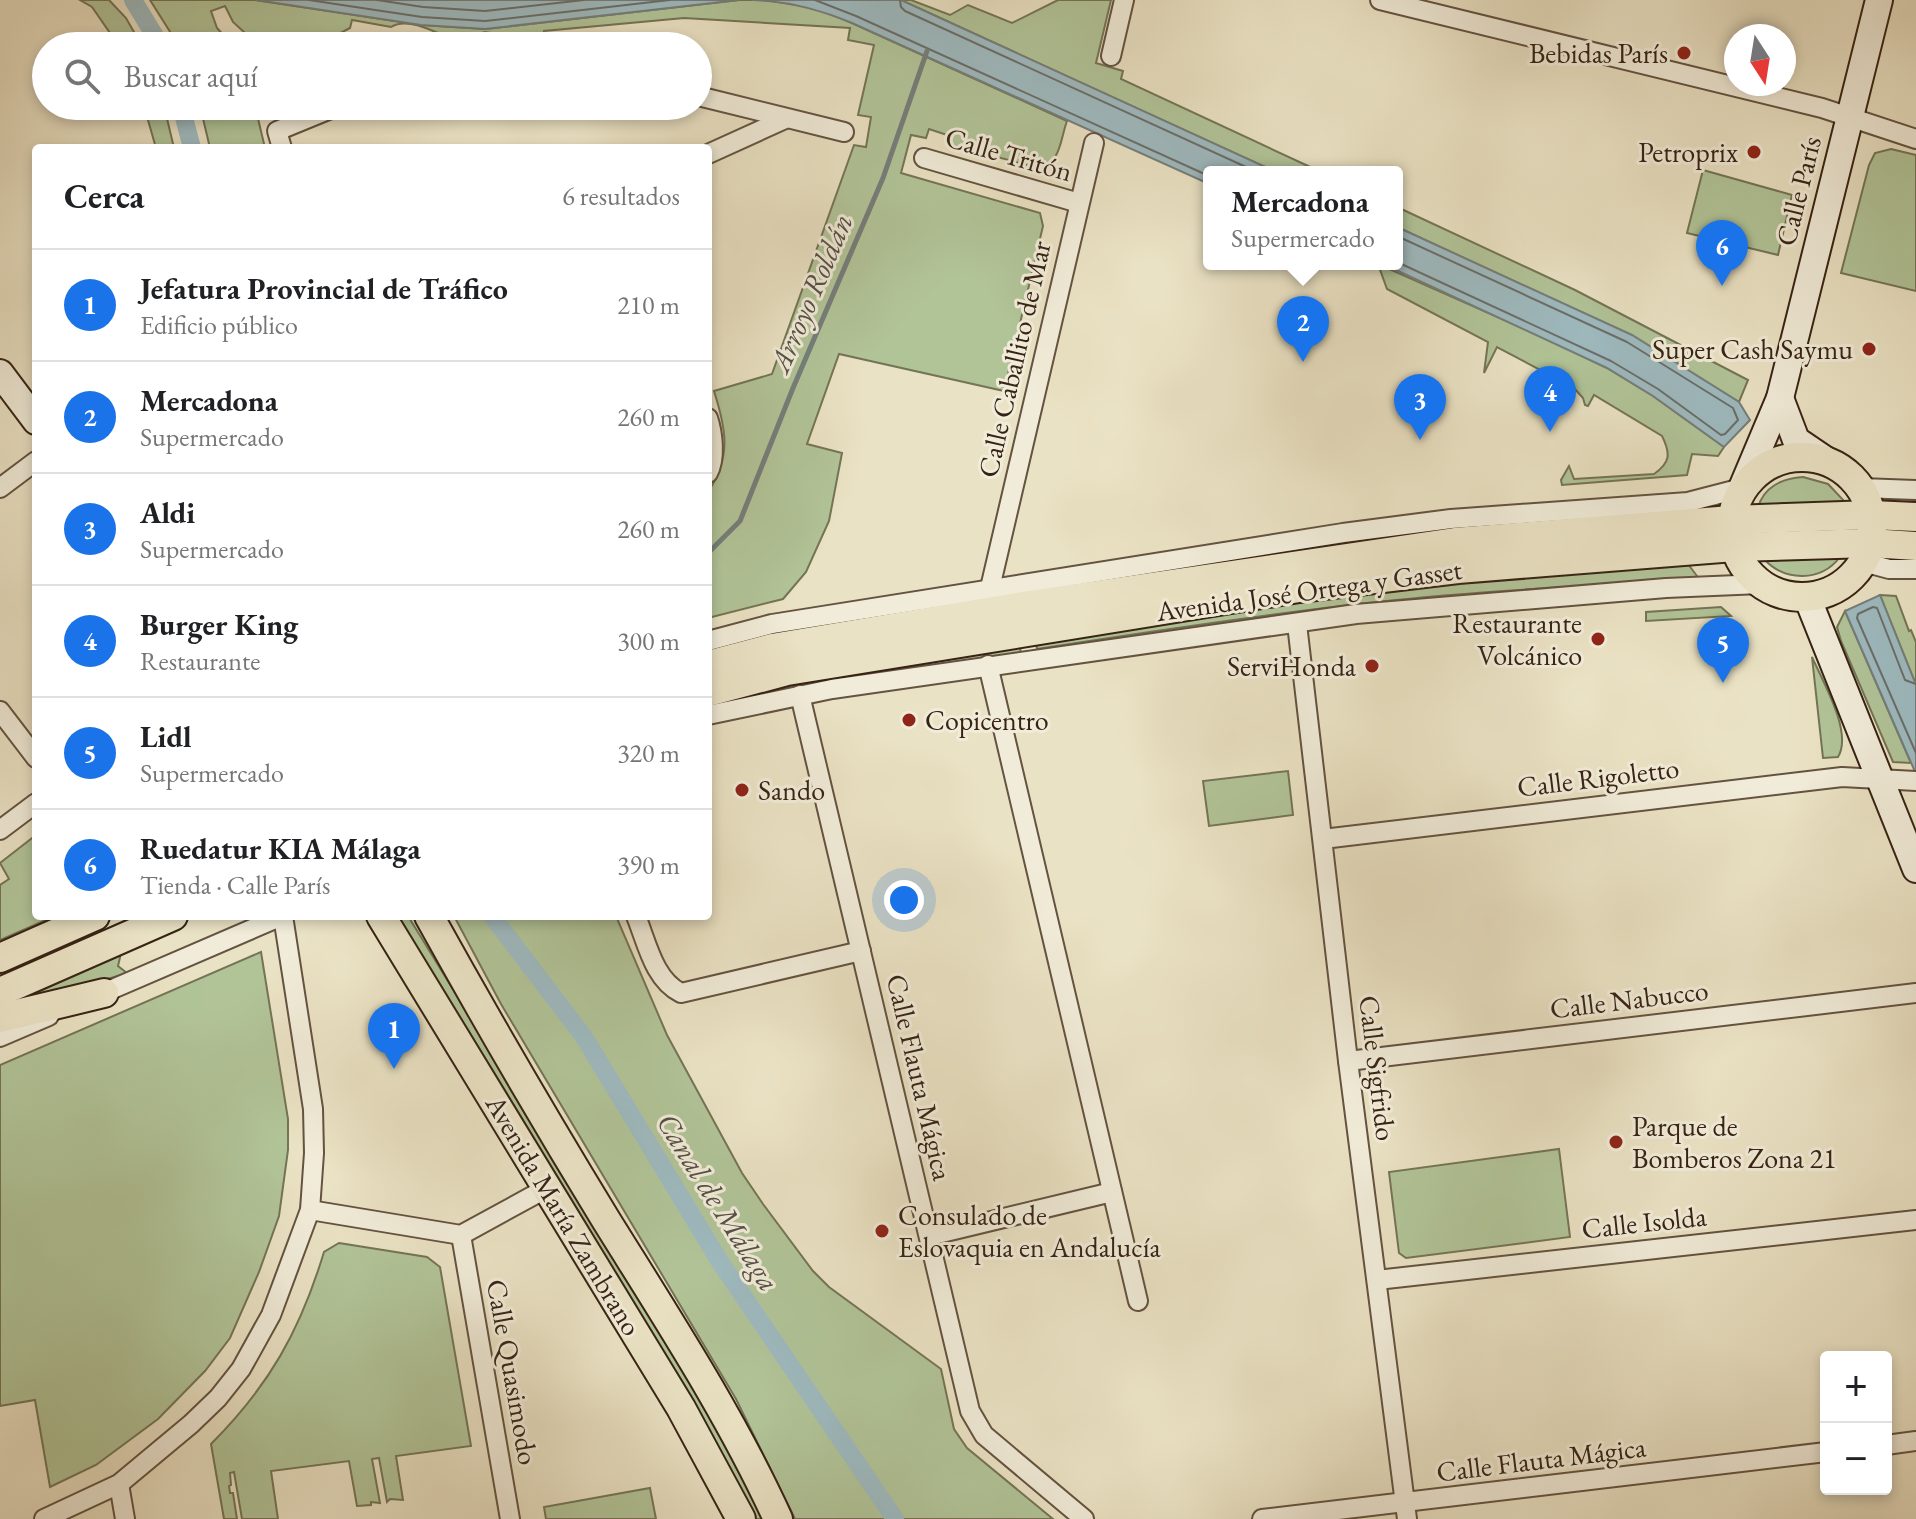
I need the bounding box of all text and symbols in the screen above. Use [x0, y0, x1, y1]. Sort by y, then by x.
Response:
north arrow [1724, 24, 1796, 96]
search box [32, 32, 712, 120]
place label: Bebidas París [1529, 35, 1668, 71]
marker: Bebidas París [1675, 44, 1693, 62]
icon: search [60, 54, 104, 98]
text: Buscar aquí [124, 57, 258, 96]
street label: Calle Tritón [941, 119, 1077, 189]
street label: Calle París [1767, 133, 1829, 249]
place label: Petroprix [1638, 134, 1738, 170]
marker: Petroprix [1745, 143, 1763, 161]
popup [1203, 166, 1403, 270]
text: Cerca [64, 174, 144, 218]
text: 6 resultados [562, 179, 680, 213]
text: Mercadona [1231, 182, 1369, 221]
water label: Arroyo Roldán [759, 208, 861, 380]
pin: 6 [1696, 220, 1748, 286]
text: Supermercado [1231, 221, 1375, 255]
street label: Calle Caballito de Mar [969, 237, 1059, 481]
text: Jefatura Provincial de Tráfico [140, 269, 508, 308]
text: 1 [83, 288, 97, 322]
text: 210 m [617, 288, 680, 322]
pin: 2 [1277, 296, 1329, 362]
text: Edificio público [140, 308, 298, 342]
place label: Super Cash Saymu [1652, 331, 1853, 367]
marker: Super Cash Saymu [1860, 340, 1878, 358]
pin: 4 [1524, 366, 1576, 432]
pin: 3 [1394, 374, 1446, 440]
text: Mercadona [140, 381, 278, 420]
text: 2 [83, 400, 97, 434]
text: 260 m [617, 400, 680, 434]
text: Supermercado [140, 420, 284, 454]
text: Aldi [140, 493, 195, 532]
text: 3 [83, 512, 97, 546]
text: 260 m [617, 512, 680, 546]
text: Supermercado [140, 532, 284, 566]
street label: Avenida José Ortega y Gasset [1153, 551, 1464, 629]
text: Burger King [140, 605, 298, 644]
place label: Restaurante Volcánico [1452, 605, 1582, 673]
pin: 5 [1697, 617, 1749, 683]
text: 4 [83, 624, 97, 658]
text: 300 m [617, 624, 680, 658]
marker: Restaurante Volcánico [1589, 630, 1607, 648]
text: Restaurante [140, 644, 260, 678]
place label: ServiHonda [1227, 648, 1357, 684]
marker: ServiHonda [1363, 657, 1381, 675]
place label: Copicentro [925, 702, 1049, 738]
marker: Copicentro [900, 711, 918, 729]
text: Lidl [140, 717, 192, 756]
text: 5 [83, 736, 97, 770]
text: 320 m [617, 736, 680, 770]
street label: Calle Rigoletto [1515, 749, 1681, 805]
text: Supermercado [140, 756, 284, 790]
place label: Sando [758, 772, 825, 808]
marker: Sando [733, 781, 751, 799]
text: Ruedatur KIA Málaga [140, 829, 421, 868]
text: 6 [83, 848, 97, 882]
text: 390 m [617, 848, 680, 882]
text: Tienda · Calle París [140, 868, 330, 902]
your location [884, 880, 924, 920]
street label: Calle Flauta Mágica [879, 970, 961, 1184]
street label: Calle Nabucco [1548, 971, 1710, 1027]
street label: Calle Sigfrido [1351, 993, 1405, 1143]
pin: 1 [368, 1003, 420, 1069]
street label: Avenida María Zambrano [477, 1087, 650, 1342]
water label: Canal de Málaga [648, 1105, 789, 1298]
place label: Parque de Bomberos Zona 21 [1632, 1108, 1836, 1176]
marker: Parque de Bomberos Zona 21 [1607, 1133, 1625, 1151]
place label: Consulado de Eslovaquia en Andalucía [898, 1197, 1162, 1265]
street label: Calle Isolda [1580, 1197, 1709, 1246]
marker: Consulado de Eslovaquia en Andalucía [873, 1222, 891, 1240]
street label: Calle Quasimodo [479, 1276, 547, 1468]
map controls [1820, 1351, 1892, 1495]
button: + [1820, 1351, 1892, 1423]
button: − [1820, 1423, 1892, 1495]
street label: Calle Flauta Mágica [1434, 1428, 1649, 1490]

